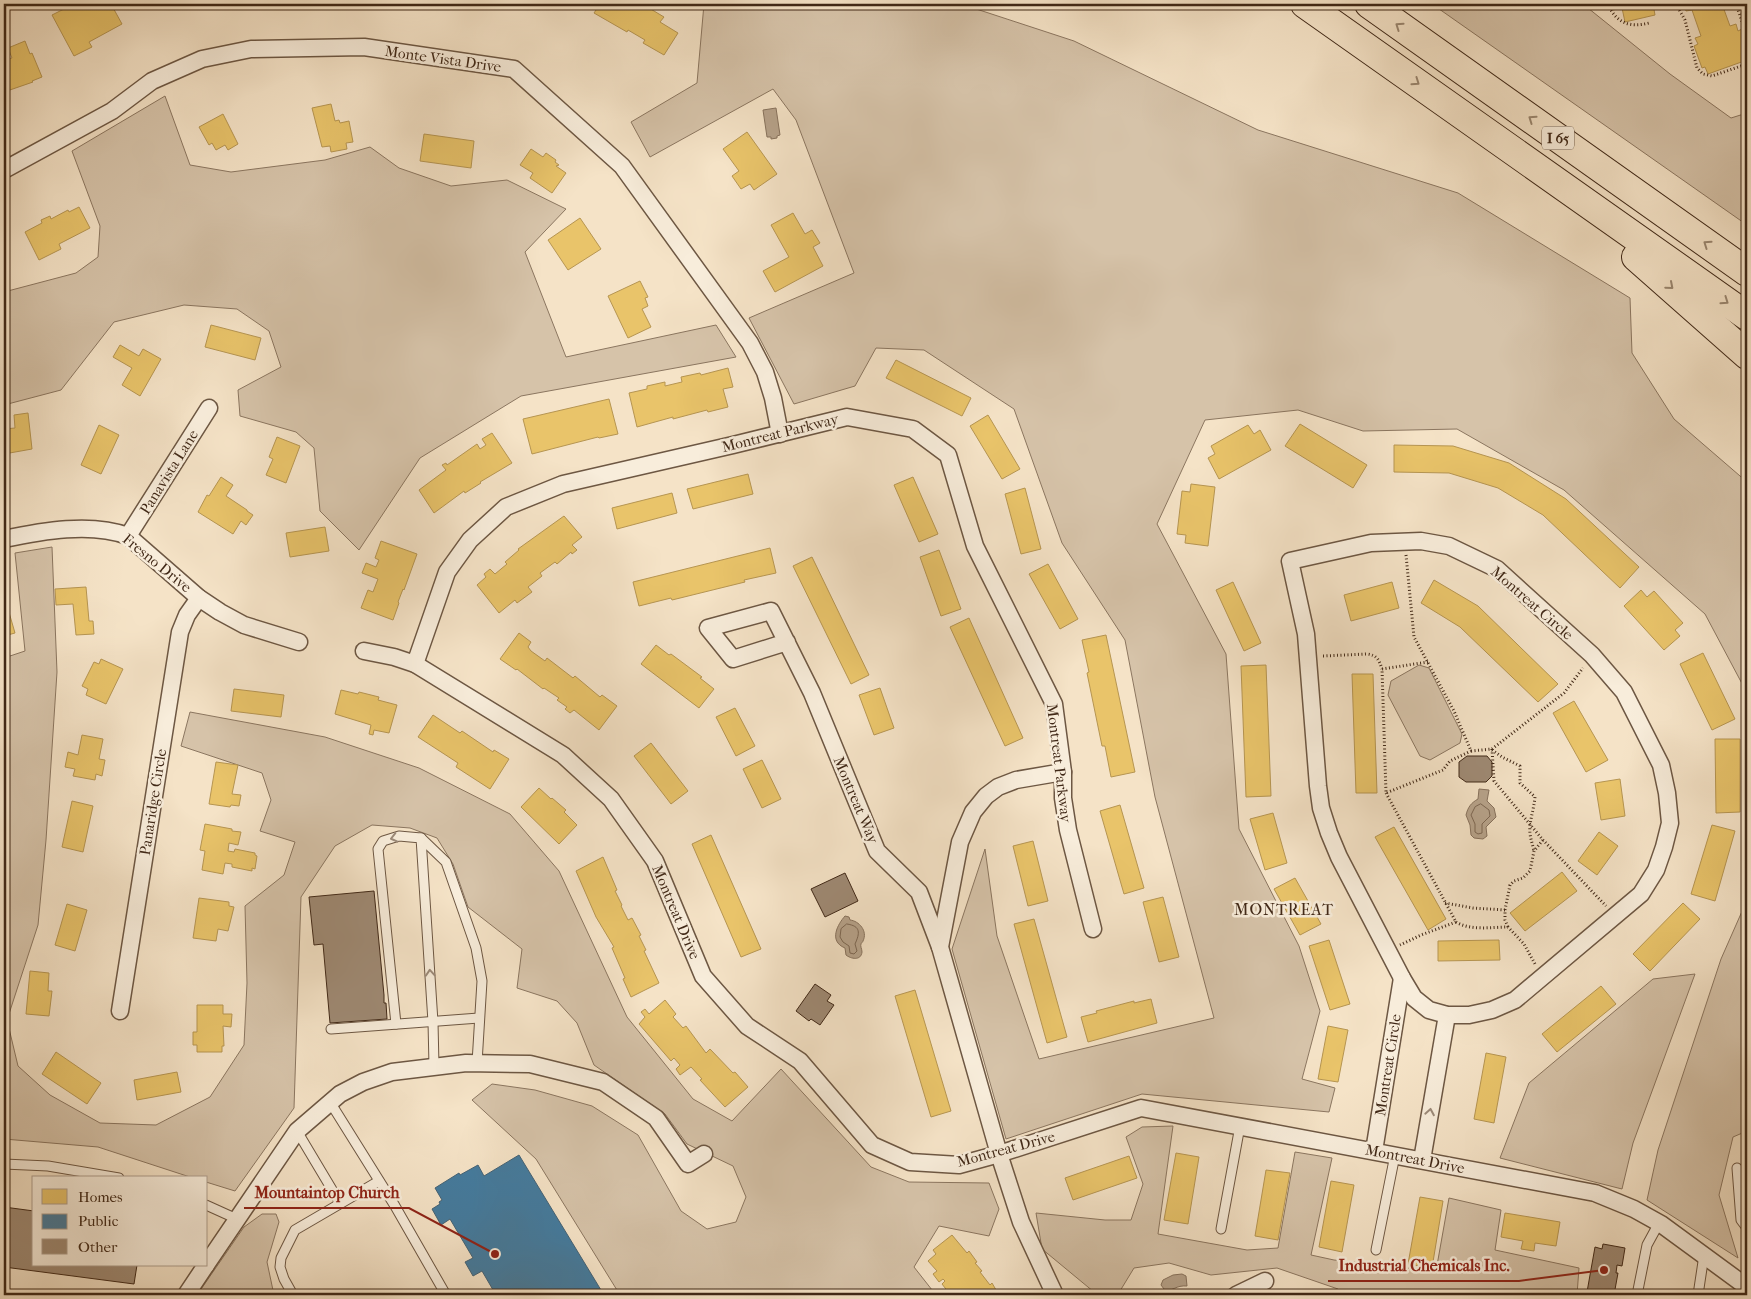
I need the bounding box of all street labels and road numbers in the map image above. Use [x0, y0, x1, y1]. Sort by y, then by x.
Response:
street label: Monte Vista Drive [384, 42, 503, 76]
road number: I 65 [1542, 126, 1574, 150]
street label: Montreat Parkway [720, 410, 841, 456]
street label: Panavista Lane [136, 426, 202, 518]
street label: Fresno Drive [119, 530, 196, 597]
street label: Montreat Circle [1487, 562, 1577, 644]
street label: Montreat Parkway [1043, 702, 1075, 825]
street label: Panaridge Circle [136, 747, 170, 857]
street label: Montreat Way [830, 754, 883, 847]
street label: Montreat Drive [648, 862, 704, 962]
street label: Montreat Circle [1371, 1012, 1405, 1117]
street label: Montreat Drive [955, 1127, 1058, 1171]
street label: Montreat Drive [1364, 1141, 1467, 1178]

